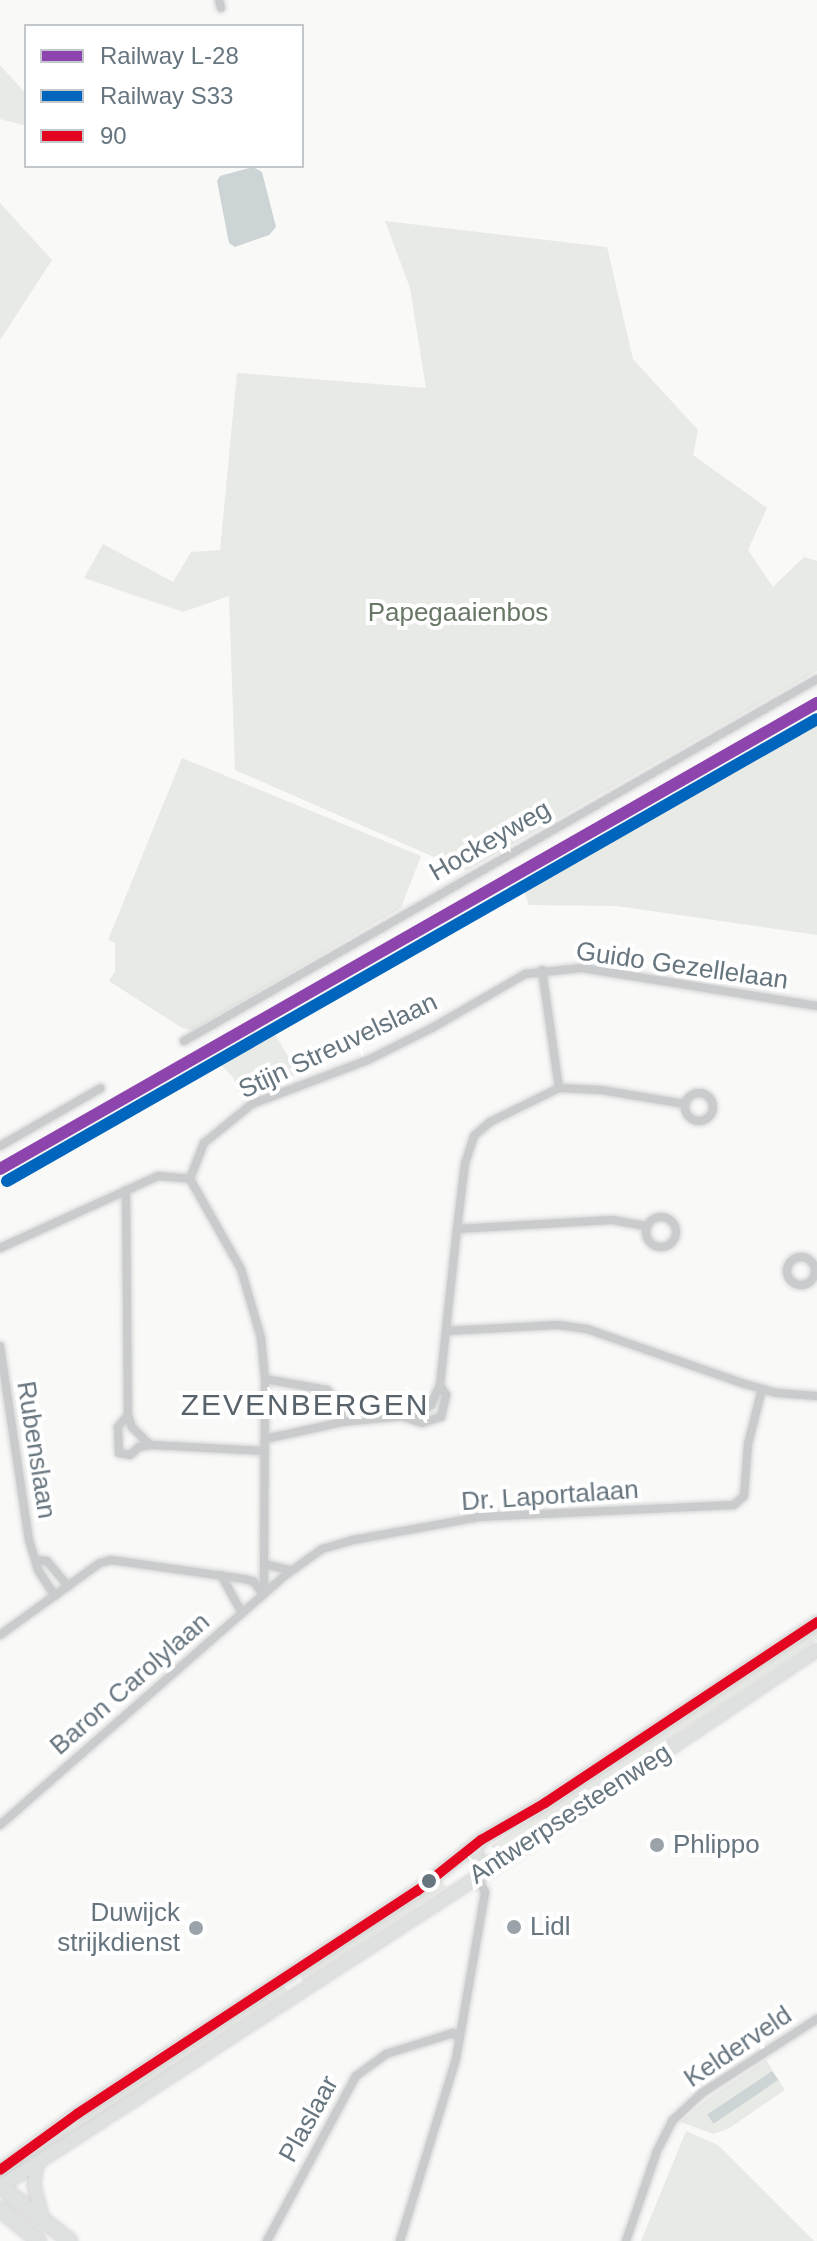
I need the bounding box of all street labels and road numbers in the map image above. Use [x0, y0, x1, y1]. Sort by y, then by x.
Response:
street label: Hockeyweg [424, 794, 556, 888]
street label: Guido Gezellelaan [574, 936, 790, 996]
street label: Stijn Streuvelslaan [234, 986, 442, 1106]
street label: Rubenslaan [10, 1379, 62, 1521]
street label: Dr. Laportalaan [460, 1474, 640, 1518]
street label: Baron Carolylaan [44, 1606, 216, 1762]
street label: Antwerpsesteenweg [463, 1737, 677, 1891]
street label: Kelderveld [678, 2000, 798, 2094]
street label: Plaslaar [273, 2070, 345, 2168]

